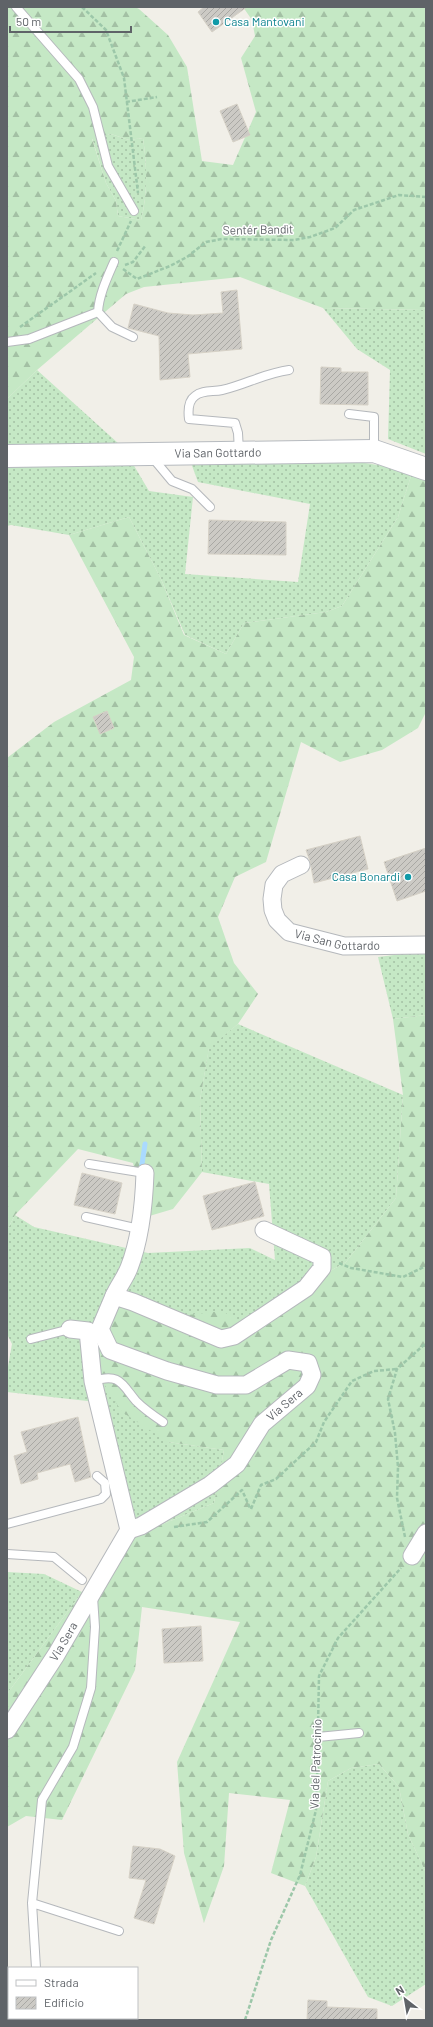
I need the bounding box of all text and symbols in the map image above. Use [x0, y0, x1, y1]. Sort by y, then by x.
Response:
scale bar [10, 8, 131, 34]
text: 50 m [16, 14, 41, 28]
place label: Casa Mantovani [224, 14, 305, 28]
marker: Casa Mantovani [211, 17, 221, 27]
street label: Sentér Bandìt [223, 221, 293, 237]
street label: Via San Gottardo [174, 445, 261, 460]
place label: Casa Bonardi [332, 869, 400, 883]
marker: Casa Bonardi [403, 872, 413, 882]
street label: Via San Gottardo [293, 926, 380, 952]
street label: Via Sera [263, 1385, 305, 1423]
street label: Via Sera [46, 1619, 80, 1663]
street label: Via del Patrocinio [306, 1718, 324, 1809]
legend [8, 1967, 138, 2019]
text: Strada [44, 1975, 79, 1989]
north arrow [385, 1979, 425, 2019]
text: N [393, 1983, 406, 1997]
text: Edificio [44, 1995, 84, 2009]

